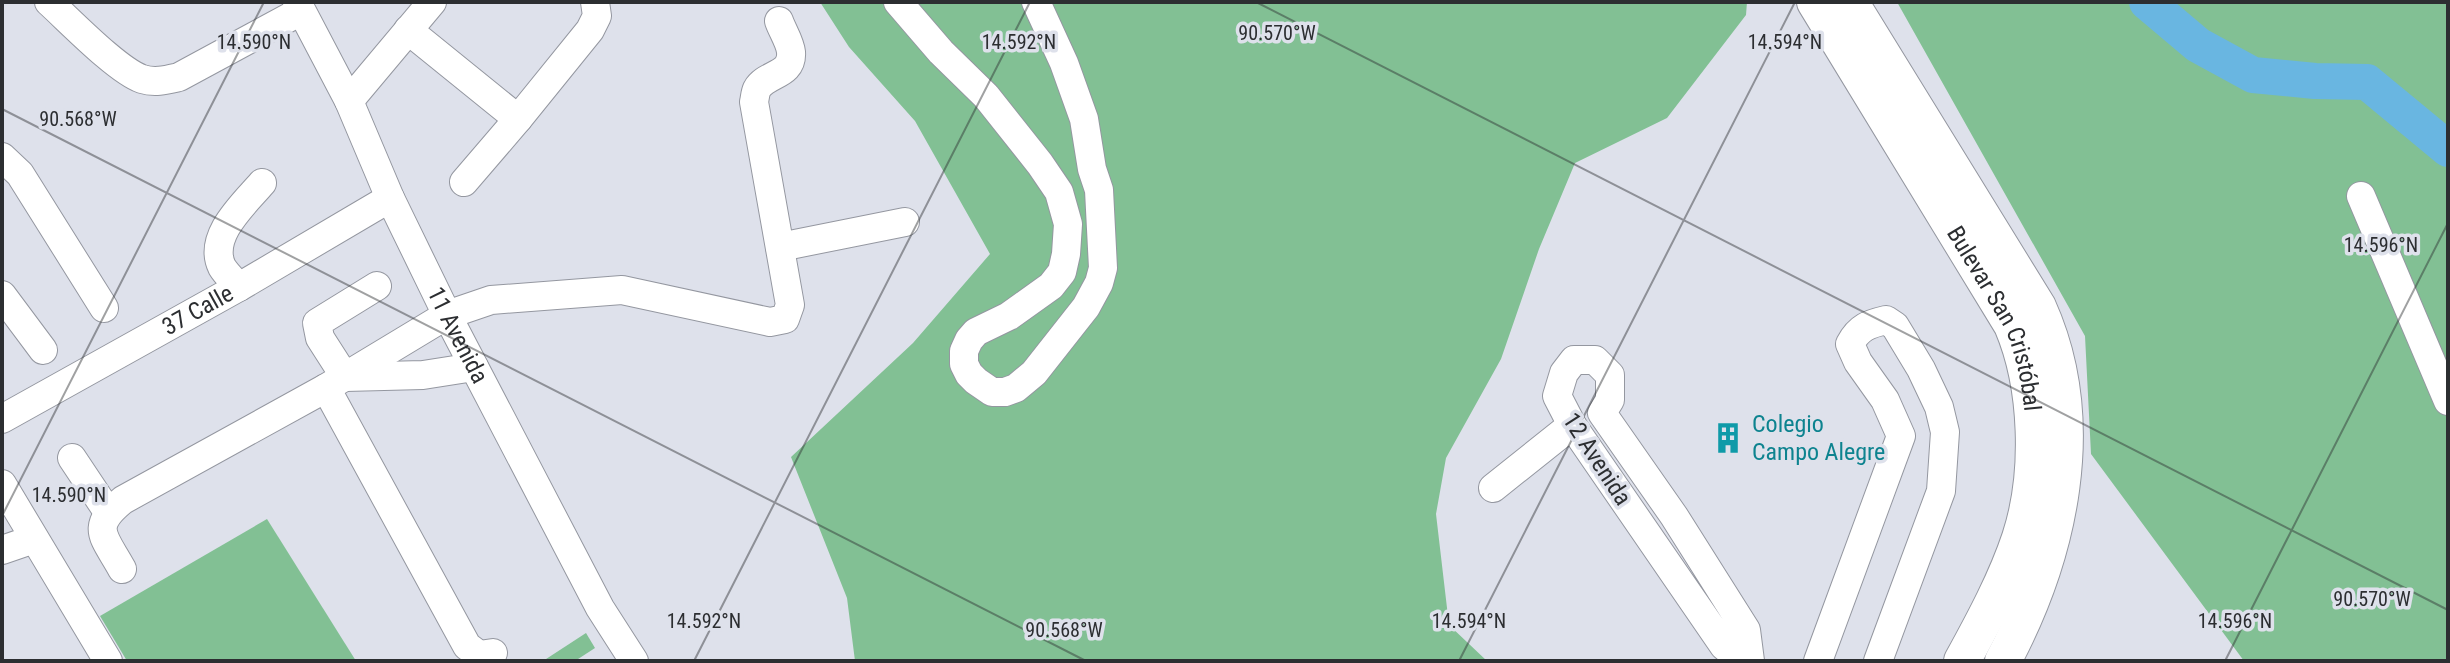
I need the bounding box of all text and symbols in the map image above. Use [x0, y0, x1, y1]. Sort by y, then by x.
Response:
text: 90.570°W [1238, 21, 1316, 45]
text: 14.590°N [217, 30, 291, 54]
text: 14.592°N [982, 30, 1056, 54]
text: 14.594°N [1748, 30, 1822, 54]
text: 90.568°W [39, 107, 117, 131]
street label: Bulevar San Cristóbal [1941, 221, 2046, 412]
text: 14.596°N [2344, 233, 2418, 257]
street label: 37 Calle [157, 279, 238, 341]
street label: 11 Avenida [421, 282, 494, 388]
street label: 12 Avenida [1557, 408, 1637, 510]
place label: Colegio Campo Alegre [1752, 410, 1885, 466]
building icon: Colegio Campo Alegre [1711, 421, 1745, 455]
text: 14.590°N [32, 483, 106, 507]
text: 90.570°W [2333, 587, 2411, 611]
text: 14.592°N [667, 609, 741, 633]
text: 14.594°N [1432, 609, 1506, 633]
text: 14.596°N [2198, 609, 2272, 633]
text: 90.568°W [1025, 618, 1103, 642]

